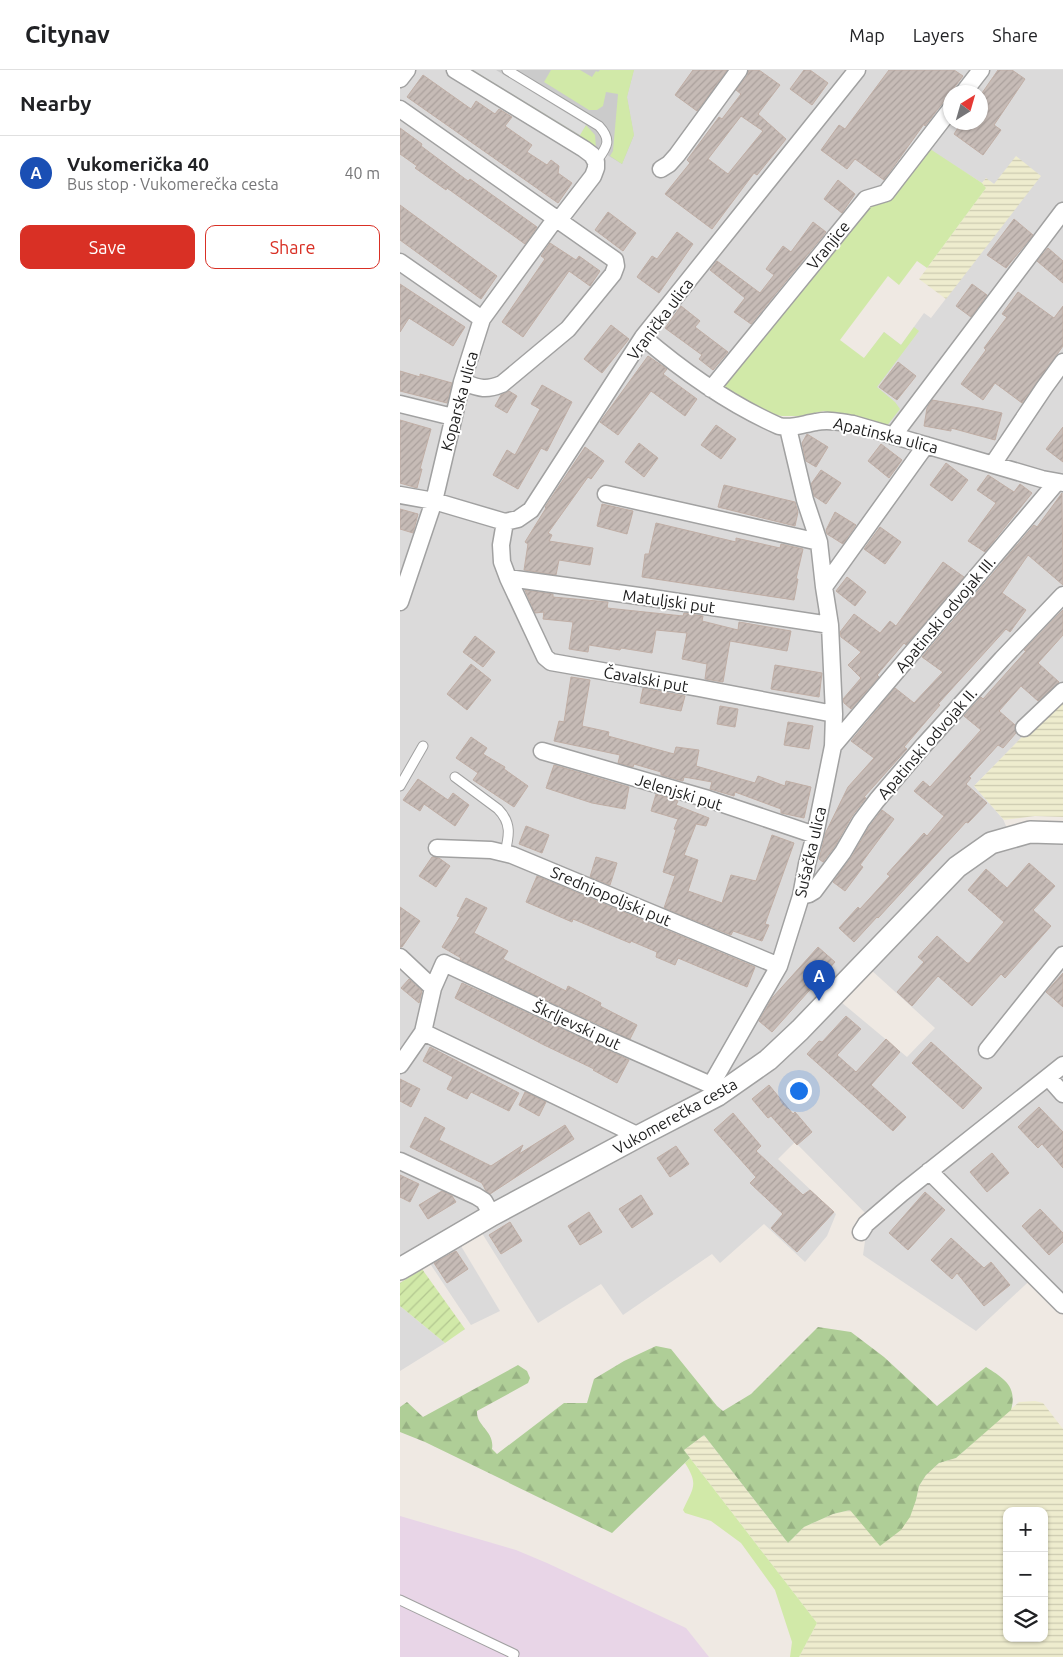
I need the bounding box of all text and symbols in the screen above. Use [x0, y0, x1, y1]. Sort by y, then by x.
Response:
text: Citynav [25, 21, 110, 48]
text: Map [849, 25, 885, 45]
text: Layers [913, 25, 964, 45]
text: Share [992, 25, 1038, 45]
north arrow [943, 85, 988, 130]
text: Nearby [20, 91, 91, 115]
text: Vukomerička 40 [67, 153, 209, 175]
text: A [30, 164, 42, 182]
text: 40 m [344, 164, 380, 182]
text: Bus stop · Vukomerečka cesta [67, 175, 279, 193]
street label: Vranjice [803, 217, 853, 273]
button: Save [20, 225, 195, 269]
button: Share [205, 225, 380, 269]
street label: Vranička ulica [624, 275, 696, 363]
street label: Koparska ulica [437, 349, 481, 453]
street label: Apatinska ulica [832, 413, 940, 457]
street label: Apatinski odvojak III. [891, 552, 999, 676]
street label: Matuljski put [622, 586, 717, 616]
street label: Čavalski put [602, 662, 691, 695]
street label: Apatinski odvojak II. [874, 684, 980, 802]
street label: Jelenjski put [633, 770, 725, 814]
street label: Sušačka ulica [791, 805, 829, 899]
street label: Srednjopoljski put [548, 862, 675, 930]
pin: A [803, 960, 835, 1001]
street label: Škrljevski put [530, 996, 625, 1053]
street label: Vukomerečka cesta [610, 1074, 740, 1158]
your location [786, 1078, 812, 1104]
map controls [1003, 1507, 1048, 1642]
button: + [1003, 1507, 1048, 1552]
button: − [1003, 1552, 1048, 1597]
button: layers [1003, 1597, 1048, 1642]

